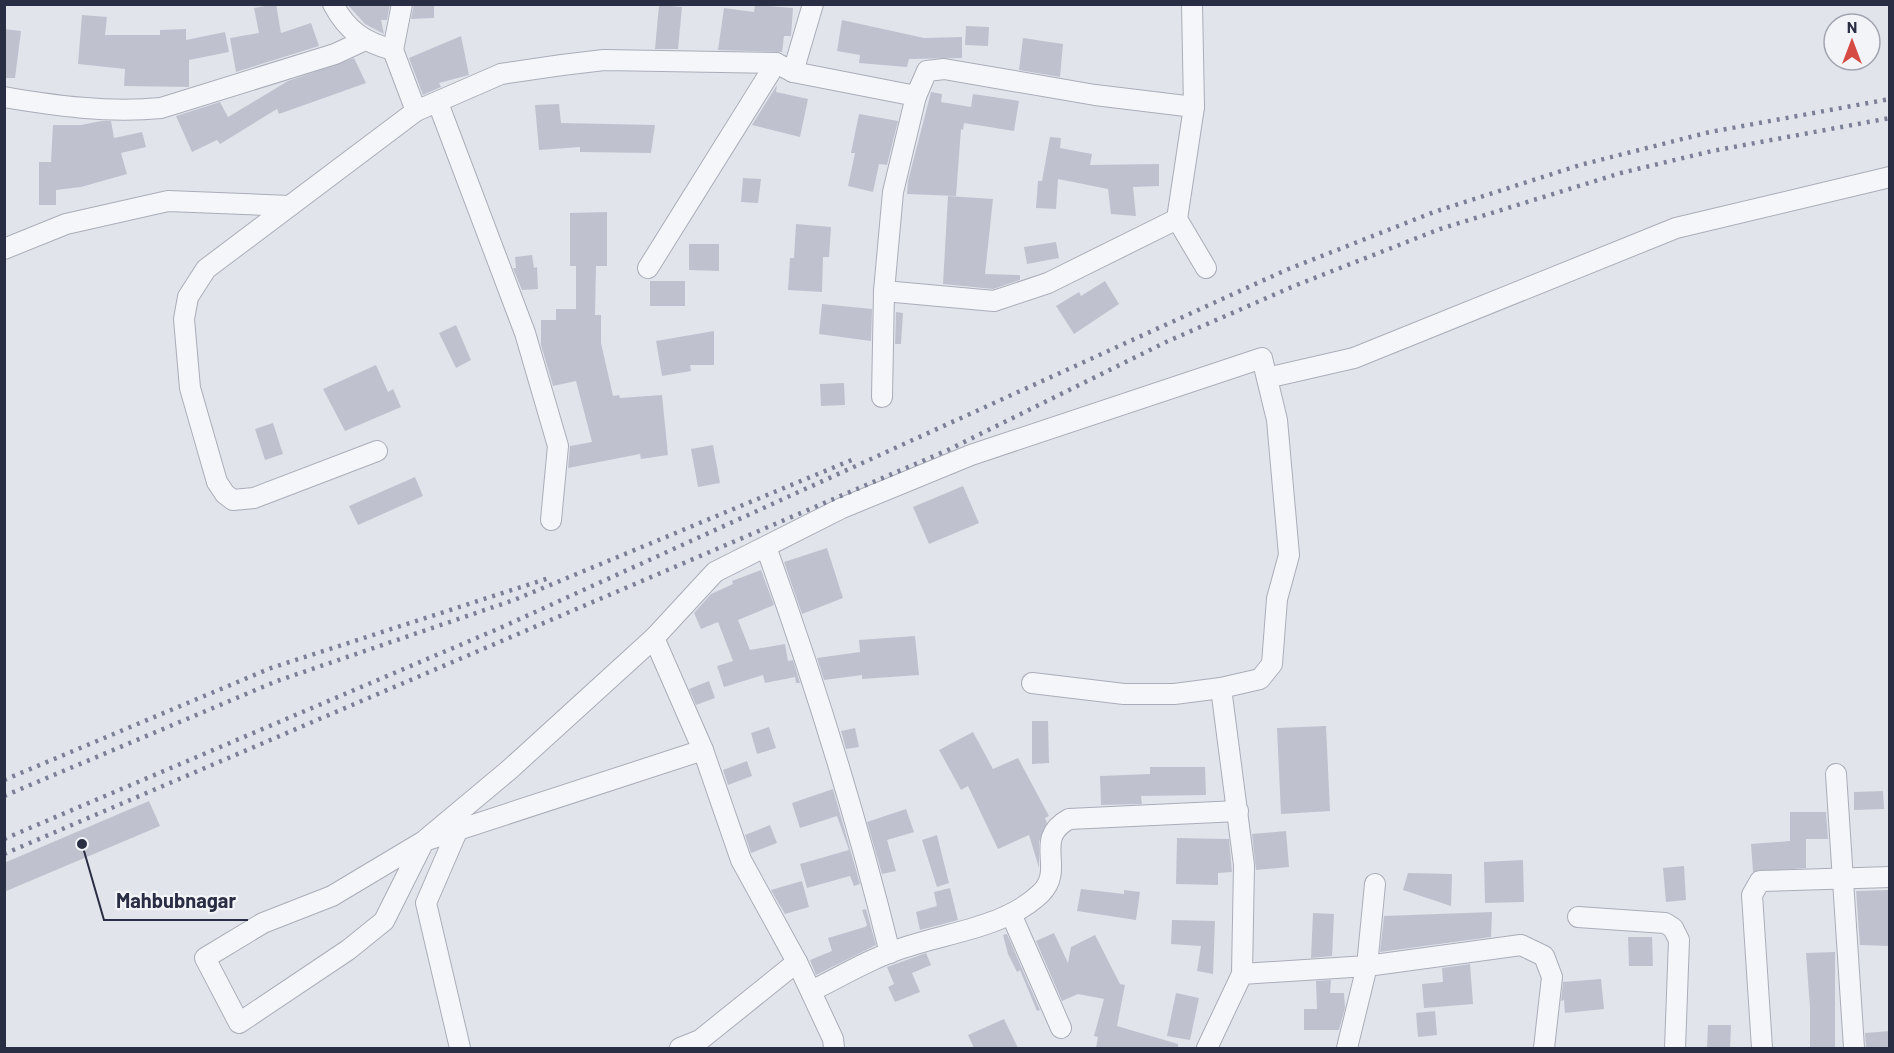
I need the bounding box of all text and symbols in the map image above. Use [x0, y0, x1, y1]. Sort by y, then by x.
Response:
north arrow [1822, 12, 1882, 72]
text: N [1847, 17, 1857, 36]
callout: Mahbubnagar [104, 882, 248, 920]
text: Mahbubnagar [116, 888, 236, 912]

